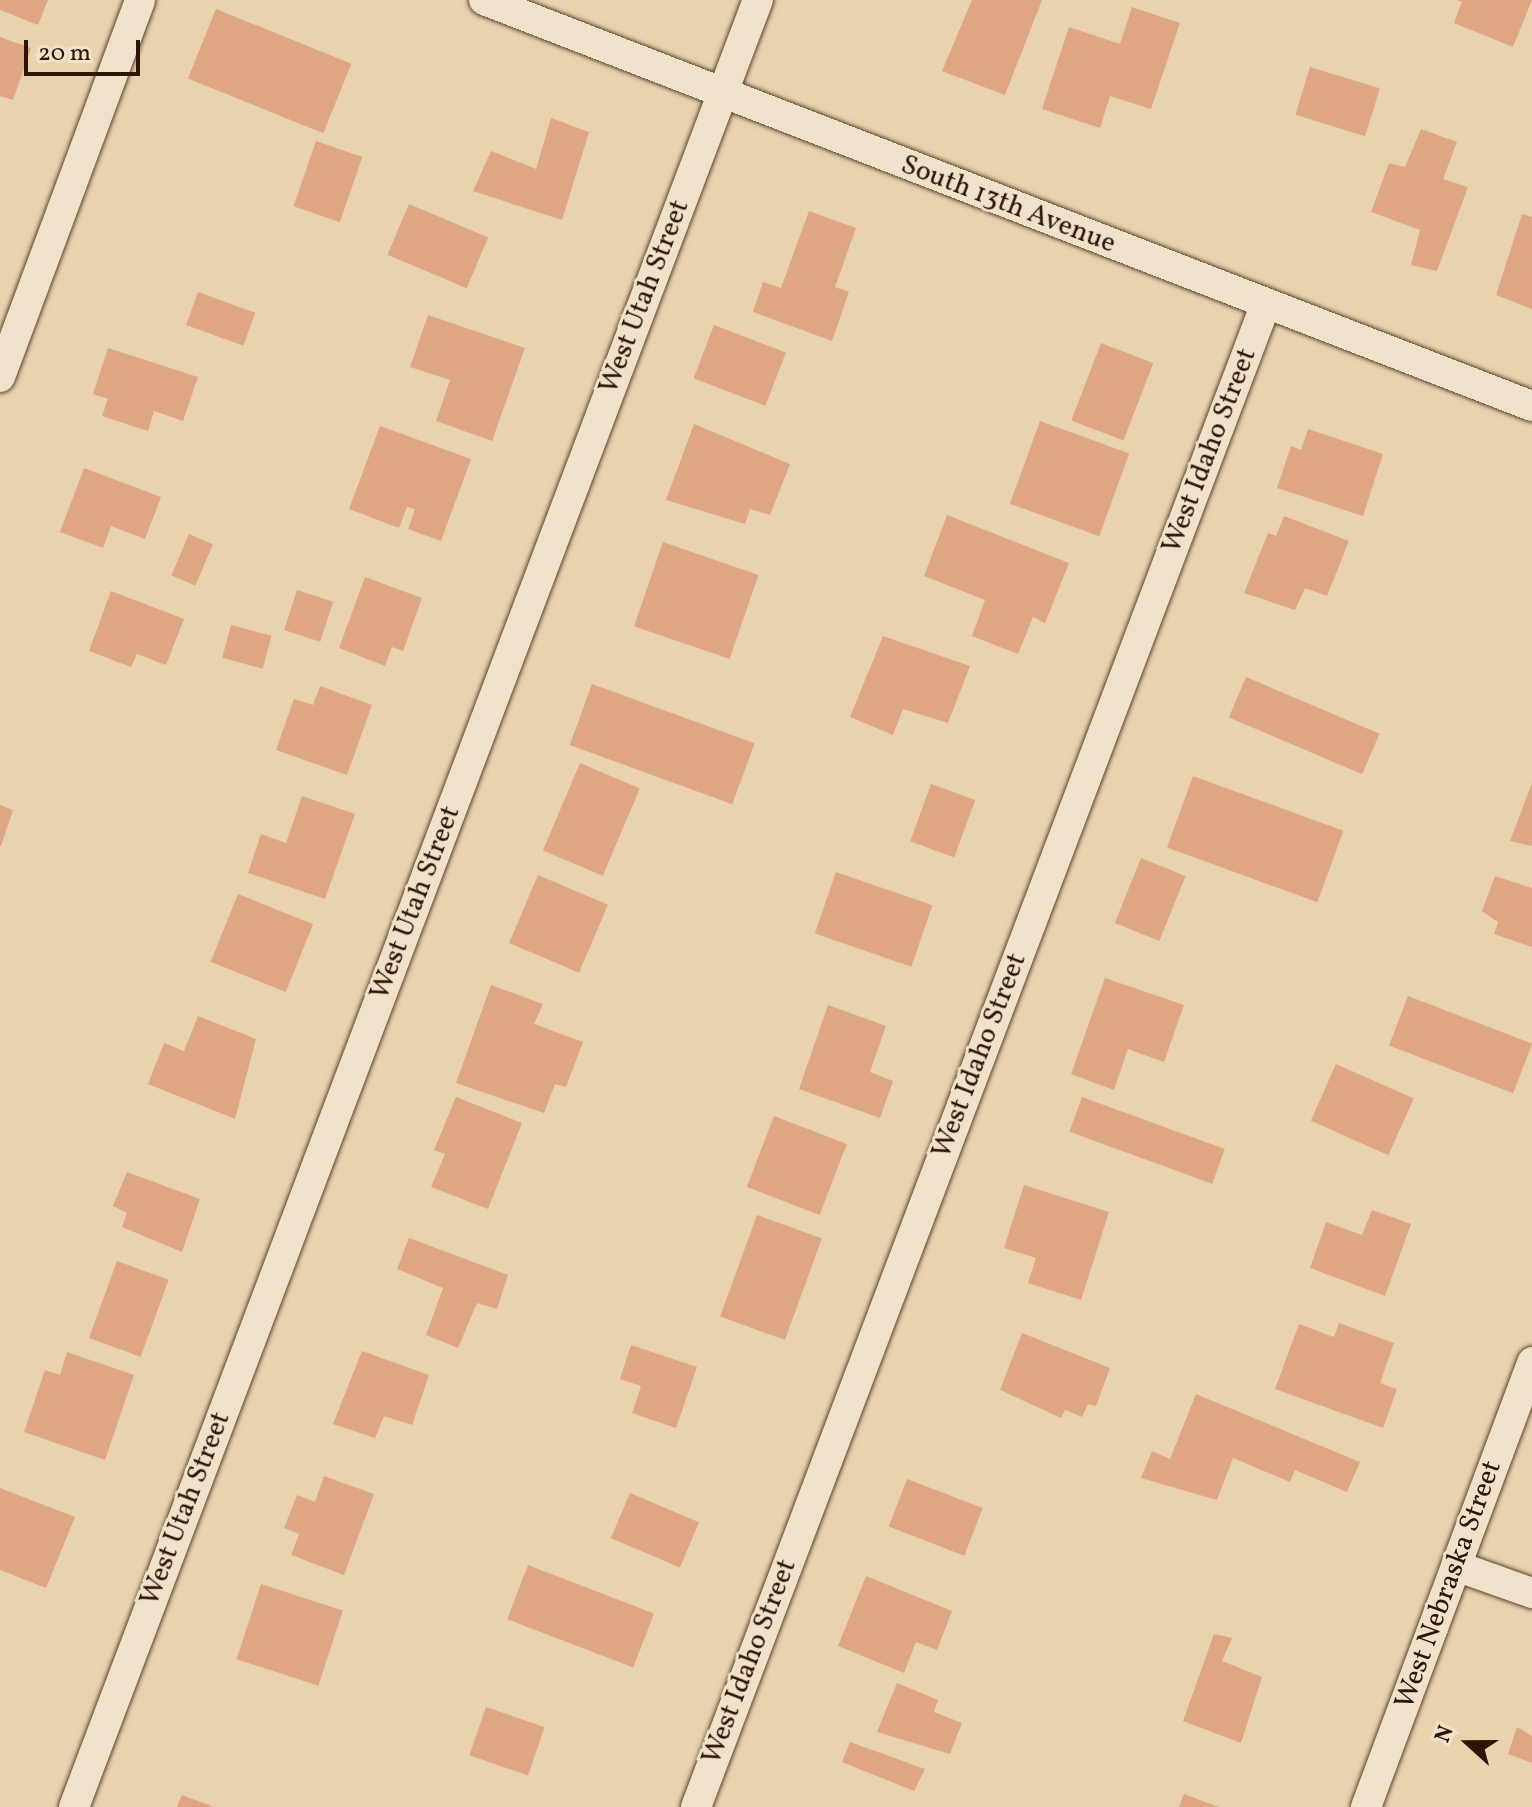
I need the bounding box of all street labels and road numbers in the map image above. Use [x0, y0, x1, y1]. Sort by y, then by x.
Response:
street label: South 13th Avenue [896, 149, 1120, 261]
street label: West Utah Street [593, 195, 697, 399]
street label: West Idaho Street [1155, 344, 1265, 558]
street label: West Utah Street [364, 801, 468, 1005]
street label: West Idaho Street [925, 949, 1035, 1163]
street label: West Utah Street [134, 1407, 238, 1611]
street label: West Nebraska Street [1388, 1456, 1510, 1714]
street label: West Idaho Street [695, 1555, 805, 1769]

